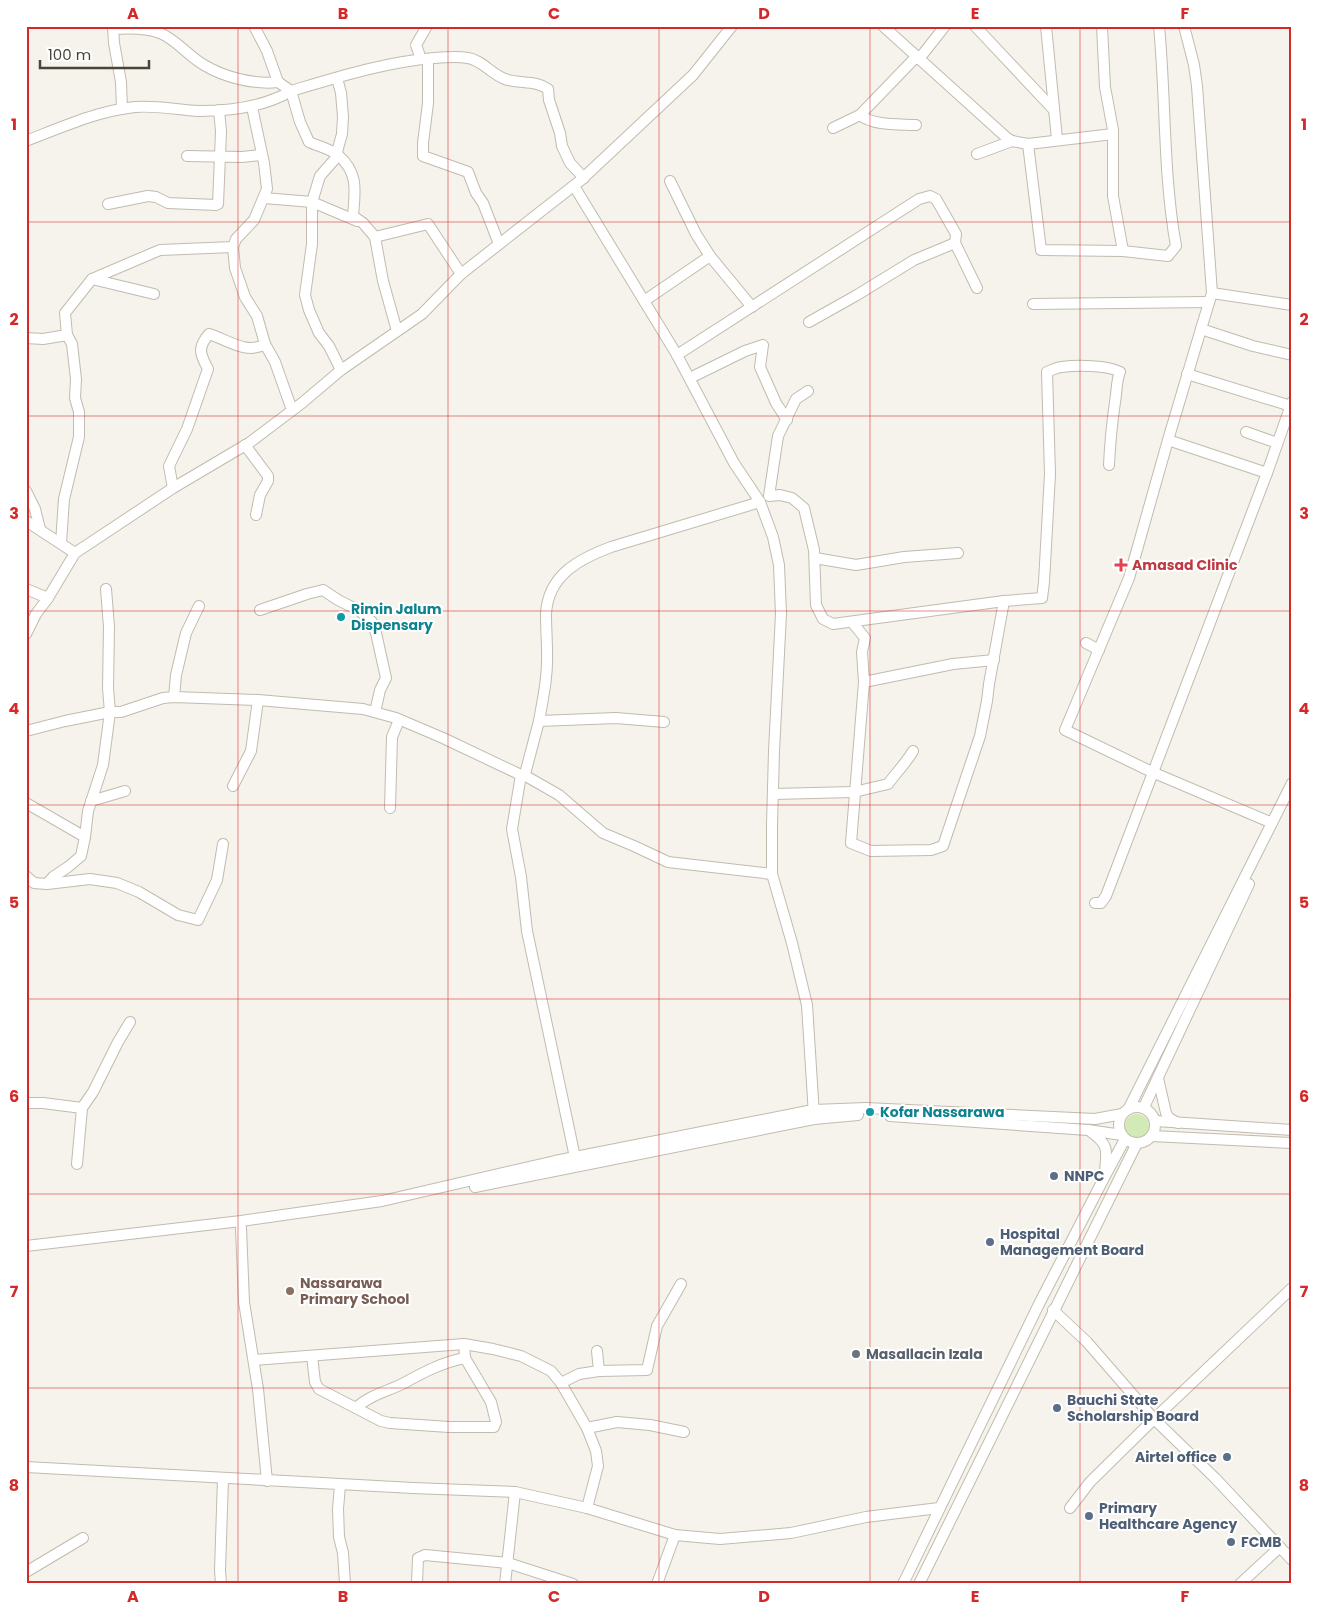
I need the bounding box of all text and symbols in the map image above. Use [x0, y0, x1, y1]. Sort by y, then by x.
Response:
text: A [127, 2, 139, 25]
text: B [338, 2, 348, 25]
text: C [548, 2, 560, 25]
text: D [758, 2, 770, 25]
text: E [971, 2, 979, 25]
text: F [1181, 2, 1190, 25]
scale bar [40, 38, 149, 70]
text: 100 m [48, 44, 91, 65]
text: 1 [11, 113, 17, 136]
text: 1 [1301, 113, 1307, 136]
text: 2 [9, 308, 19, 331]
text: 2 [1299, 308, 1309, 331]
text: 3 [9, 502, 19, 525]
text: 3 [1299, 502, 1309, 525]
place label: Amasad Clinic [1132, 555, 1238, 575]
marker: Amasad Clinic [1114, 558, 1128, 572]
place label: Rimin Jalum Dispensary [351, 599, 442, 635]
marker: Rimin Jalum Dispensary [335, 611, 347, 623]
text: 4 [9, 697, 20, 720]
text: 4 [1299, 697, 1310, 720]
text: 5 [9, 891, 19, 914]
text: 5 [1299, 891, 1309, 914]
text: 6 [9, 1085, 19, 1108]
text: 6 [1299, 1085, 1309, 1108]
place label: Kofar Nassarawa [880, 1102, 1004, 1122]
marker: Kofar Nassarawa [864, 1106, 876, 1118]
place label: NNPC [1064, 1166, 1105, 1186]
marker: NNPC [1048, 1170, 1060, 1182]
place label: Hospital Management Board [1000, 1224, 1144, 1260]
marker: Hospital Management Board [984, 1236, 996, 1248]
place label: Nassarawa Primary School [300, 1273, 409, 1309]
text: 7 [10, 1280, 19, 1303]
text: 7 [1300, 1280, 1309, 1303]
marker: Nassarawa Primary School [284, 1285, 296, 1297]
place label: Masallacin Izala [866, 1344, 983, 1364]
marker: Masallacin Izala [850, 1348, 862, 1360]
place label: Bauchi State Scholarship Board [1067, 1390, 1199, 1426]
marker: Bauchi State Scholarship Board [1051, 1402, 1063, 1414]
place label: Airtel office [1135, 1447, 1217, 1467]
marker: Airtel office [1221, 1451, 1233, 1463]
text: 8 [9, 1474, 19, 1497]
text: 8 [1299, 1474, 1309, 1497]
place label: Primary Healthcare Agency [1099, 1498, 1238, 1534]
marker: Primary Healthcare Agency [1083, 1510, 1095, 1522]
place label: FCMB [1241, 1532, 1281, 1552]
marker: FCMB [1225, 1536, 1237, 1548]
text: A [127, 1585, 139, 1608]
text: B [338, 1585, 348, 1608]
text: C [548, 1585, 560, 1608]
text: D [758, 1585, 770, 1608]
text: E [971, 1585, 979, 1608]
text: F [1181, 1585, 1190, 1608]

